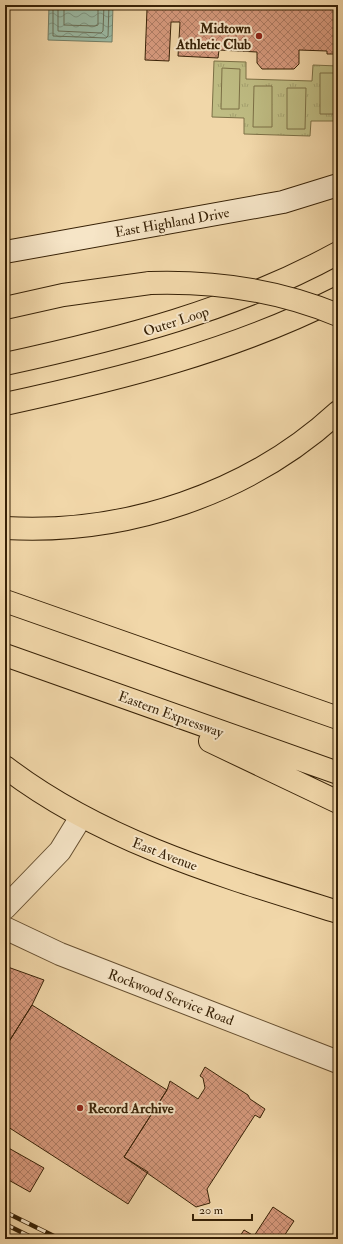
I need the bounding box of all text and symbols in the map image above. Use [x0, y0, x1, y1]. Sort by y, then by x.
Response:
place label: Midtown Athletic Club [175, 20, 252, 53]
marker: Midtown Athletic Club [254, 31, 264, 41]
street label: East Highland Drive [114, 204, 231, 241]
street label: Outer Loop [141, 303, 211, 341]
street label: Eastern Expressway [116, 688, 227, 743]
street label: East Avenue [130, 834, 200, 875]
street label: Rockwood Service Road [106, 966, 236, 1029]
place label: Record Archive [88, 1100, 174, 1117]
marker: Record Archive [75, 1103, 85, 1113]
scale bar [193, 1196, 252, 1222]
text: 20 m [199, 1203, 224, 1218]

